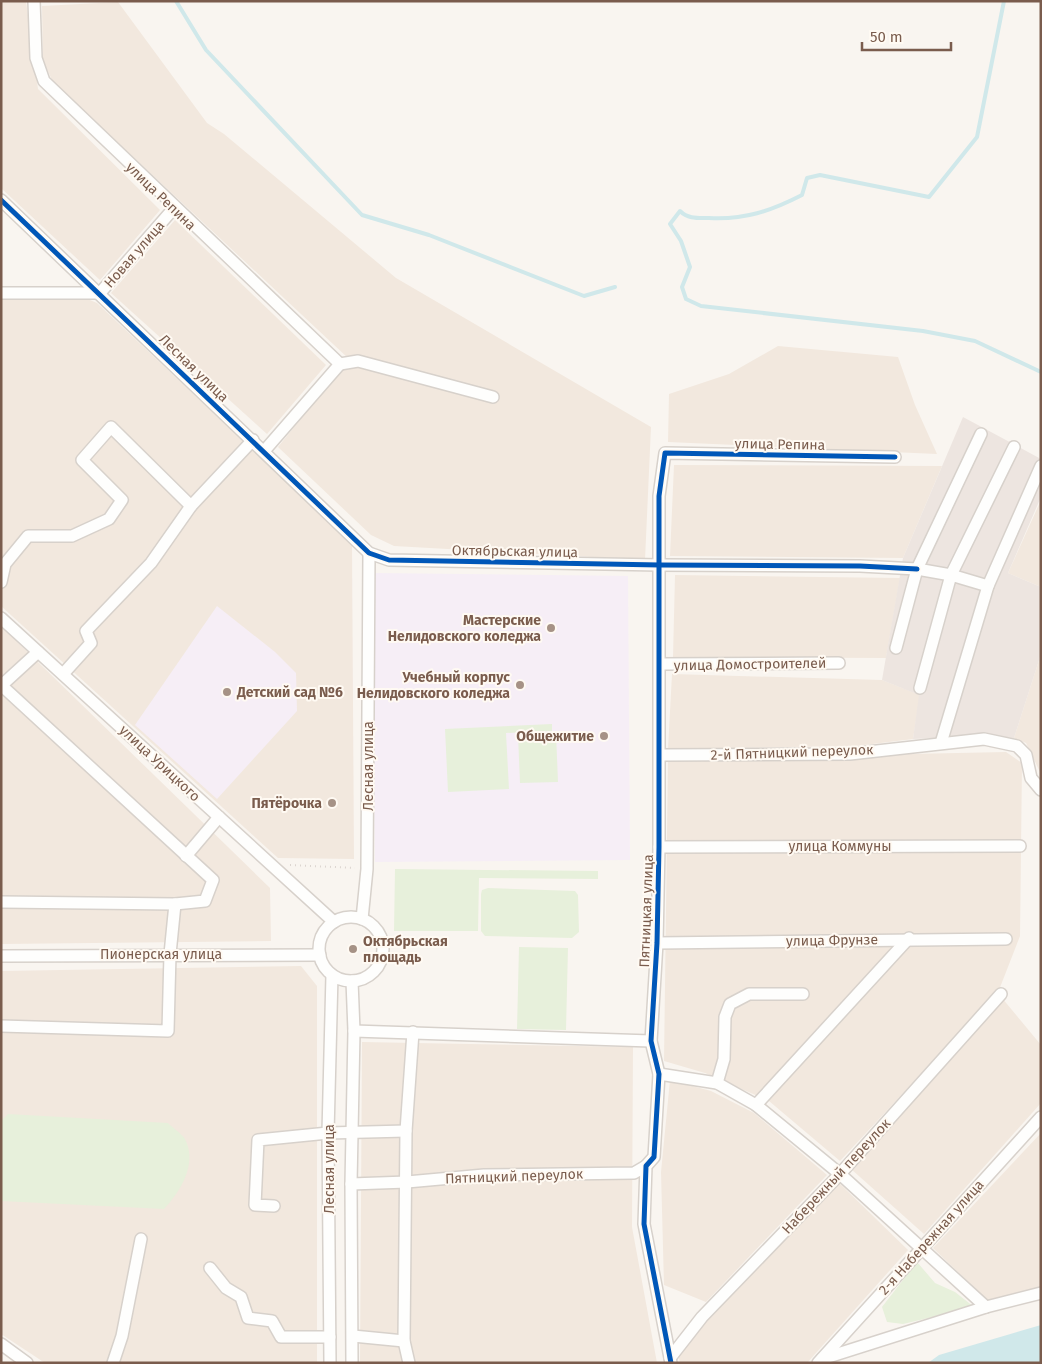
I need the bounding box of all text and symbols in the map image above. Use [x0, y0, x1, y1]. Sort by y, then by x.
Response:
scale bar [862, 20, 951, 52]
text: 50 m [870, 28, 903, 46]
street label: улица Репина [122, 159, 199, 234]
street label: Новая улица [101, 217, 168, 291]
street label: Лесная улица [155, 331, 232, 406]
street label: улица Репина [735, 435, 825, 454]
street label: Октябрьская улица [452, 542, 578, 561]
place label: Мастерские Нелидовского коледжа [388, 612, 541, 645]
marker: Мастерские Нелидовского коледжа [545, 622, 557, 634]
street label: улица Домостроителей [674, 655, 826, 674]
place label: Учебный корпус Нелидовского коледжа [357, 669, 510, 702]
marker: Учебный корпус Нелидовского коледжа [514, 679, 526, 691]
place label: Детский сад №6 [236, 684, 343, 701]
marker: Детский сад №6 [221, 686, 233, 698]
street label: Лесная улица [360, 721, 377, 811]
street label: улица Урицкого [116, 722, 204, 805]
place label: Общежитие [516, 728, 594, 745]
marker: Общежитие [598, 730, 610, 742]
street label: 2-й Пятницкий переулок [710, 741, 874, 764]
place label: Пятёрочка [252, 795, 322, 812]
marker: Пятёрочка [326, 797, 338, 809]
street label: улица Коммуны [788, 838, 892, 855]
street label: Пятницкая улица [636, 854, 657, 968]
street label: улица Фрунзе [786, 931, 878, 950]
place label: Октябрьская площадь [363, 933, 448, 966]
marker: Октябрьская площадь [347, 943, 359, 955]
street label: Пионерская улица [100, 946, 222, 963]
street label: Набережный переулок [778, 1115, 895, 1238]
street label: Лесная улица [321, 1124, 338, 1214]
street label: Пятницкий переулок [445, 1166, 584, 1187]
street label: 2-я Набережная улица [875, 1176, 988, 1298]

